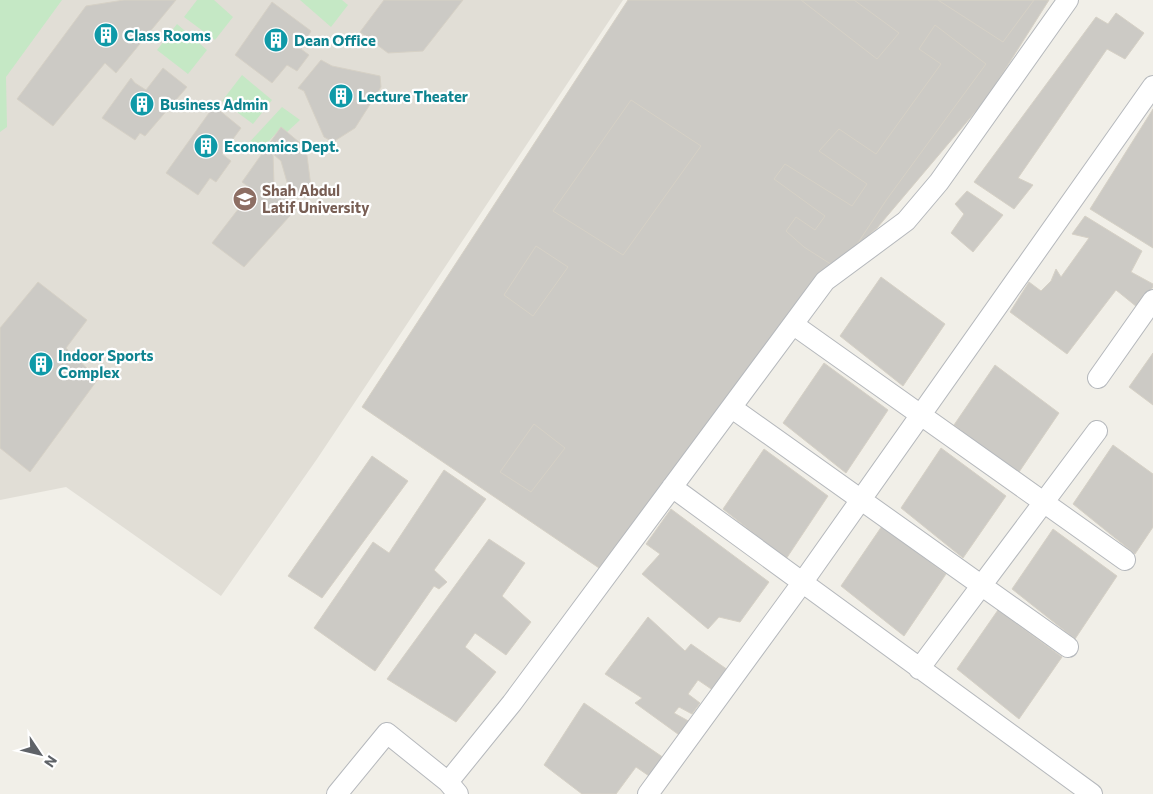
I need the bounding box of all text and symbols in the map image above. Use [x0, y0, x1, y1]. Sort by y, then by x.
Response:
building icon: Class Rooms [93, 22, 119, 48]
place label: Class Rooms [124, 26, 211, 44]
building icon: Dean Office [263, 27, 289, 53]
place label: Dean Office [294, 31, 376, 49]
building icon: Lecture Theater [328, 83, 354, 109]
place label: Lecture Theater [358, 87, 468, 105]
building icon: Business Admin [129, 91, 155, 117]
place label: Business Admin [160, 95, 268, 113]
building icon: Economics Dept. [193, 133, 219, 159]
place label: Economics Dept. [224, 137, 339, 155]
place label: Shah Abdul Latif University [262, 181, 370, 216]
school or university icon: Shah Abdul Latif University [232, 186, 258, 212]
place label: Indoor Sports Complex [58, 346, 154, 381]
building icon: Indoor Sports Complex [28, 351, 54, 377]
north arrow [15, 729, 65, 779]
text: N [41, 753, 61, 771]

